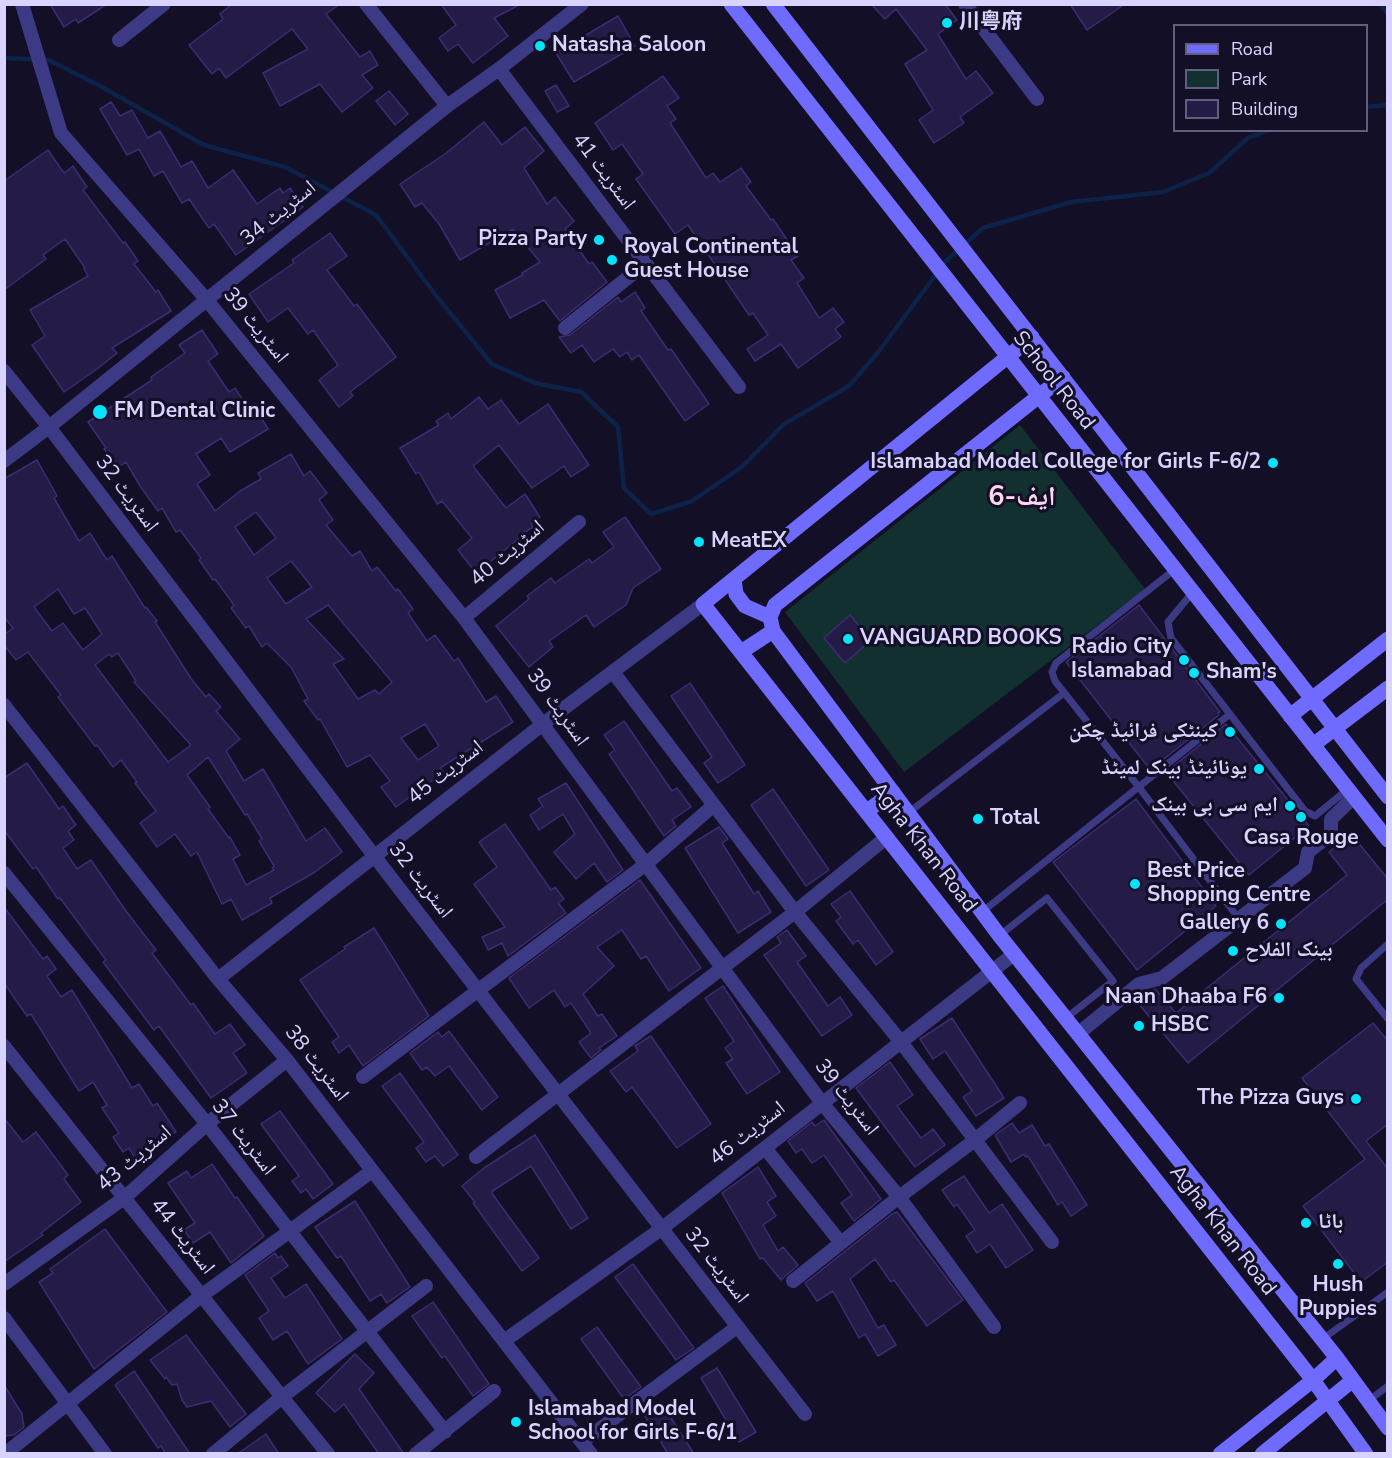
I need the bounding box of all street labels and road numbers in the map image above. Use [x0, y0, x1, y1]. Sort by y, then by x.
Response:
street label: اسٹریٹ 41 [566, 129, 640, 215]
street label: اسٹریٹ 34 [236, 176, 322, 252]
street label: اسٹریٹ 39 [217, 283, 293, 369]
street label: School Road [1007, 327, 1099, 435]
street label: اسٹریٹ 32 [89, 451, 163, 537]
street label: اسٹریٹ 40 [465, 515, 551, 593]
street label: اسٹریٹ 39 [520, 664, 594, 752]
street label: اسٹریٹ 45 [403, 735, 489, 811]
street label: Agha Khan Road [864, 778, 982, 918]
street label: اسٹریٹ 32 [382, 838, 458, 924]
street label: اسٹریٹ 38 [278, 1021, 354, 1107]
street label: اسٹریٹ 39 [808, 1055, 884, 1141]
street label: اسٹریٹ 37 [205, 1095, 281, 1181]
street label: اسٹریٹ 46 [705, 1096, 791, 1172]
street label: اسٹریٹ 43 [92, 1120, 178, 1198]
street label: Agha Khan Road [1163, 1161, 1281, 1301]
street label: اسٹریٹ 44 [144, 1194, 220, 1280]
street label: اسٹریٹ 32 [678, 1223, 754, 1309]

